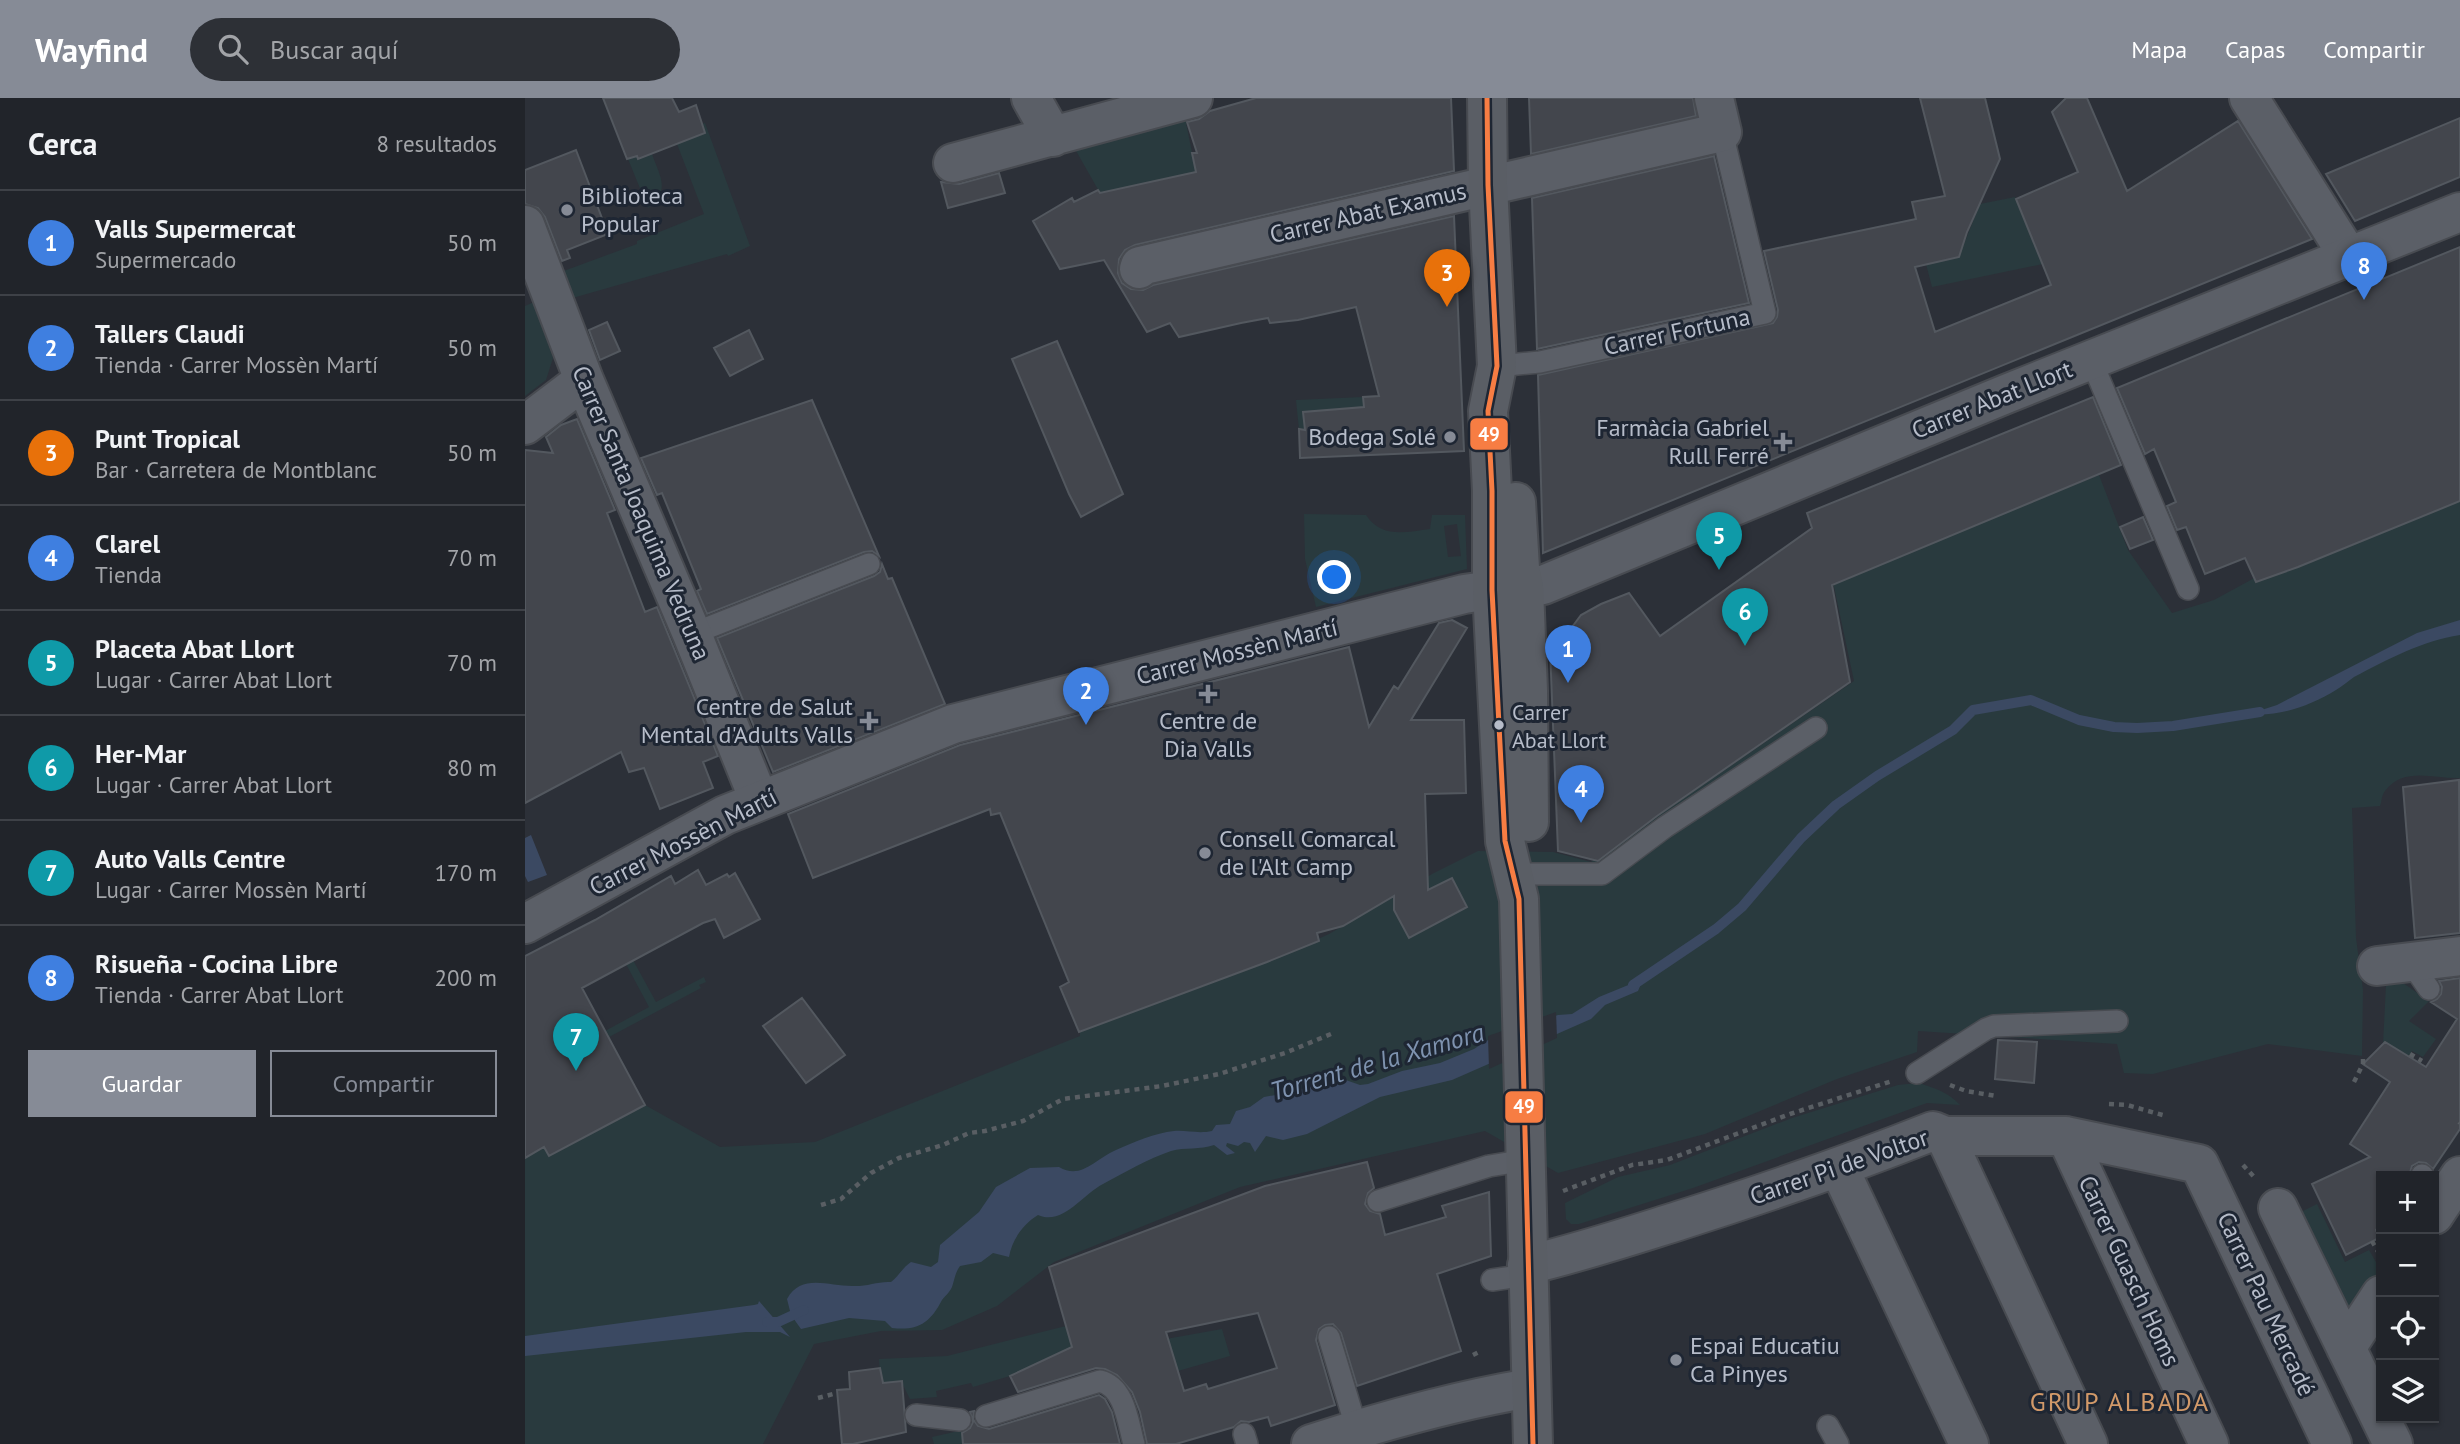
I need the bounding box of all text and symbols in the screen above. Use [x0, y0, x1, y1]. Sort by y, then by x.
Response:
search box [190, 18, 680, 81]
text: Wayfind [35, 28, 148, 71]
icon: search [214, 30, 252, 68]
text: Buscar aquí [270, 33, 398, 66]
text: Mapa [2131, 34, 2187, 65]
text: Capas [2225, 34, 2285, 65]
text: Compartir [2323, 34, 2425, 65]
text: Cerca [28, 124, 97, 163]
text: 8 resultados [376, 129, 497, 158]
street label: Carrer Abat Examus [1267, 175, 1469, 250]
place label: Biblioteca Popular [581, 180, 683, 239]
marker: Biblioteca Popular [559, 202, 575, 218]
text: Valls Supermercat [95, 212, 296, 245]
text: 1 [44, 228, 58, 257]
text: 50 m [447, 228, 497, 257]
pin: 8 [2341, 242, 2387, 300]
text: Supermercado [95, 245, 236, 274]
pin: 3 [1424, 249, 1470, 307]
street label: Carrer Fortuna [1601, 301, 1753, 362]
text: Tallers Claudi [95, 317, 245, 350]
text: 2 [44, 333, 58, 362]
text: 50 m [447, 333, 497, 362]
text: Tienda · Carrer Mossèn Martí [95, 350, 378, 379]
street label: Carrer Abat Llort [1907, 353, 2077, 446]
street label: Carrer Santa Joaquima Vedruna [565, 361, 718, 665]
place label: Farmàcia Gabriel Rull Ferré [1596, 412, 1769, 471]
line badge: 49 [1469, 417, 1509, 451]
place label: Bodega Solé [1308, 421, 1436, 452]
text: Punt Tropical [95, 422, 240, 455]
text: 49 [1478, 422, 1500, 446]
marker: Bodega Solé [1442, 429, 1458, 445]
marker: Farmàcia Gabriel Rull Ferré [1775, 434, 1791, 450]
text: 3 [44, 438, 58, 467]
text: 50 m [447, 438, 497, 467]
text: Bar · Carretera de Montblanc [95, 455, 377, 484]
pin: 5 [1696, 512, 1742, 570]
text: Clarel [95, 527, 160, 560]
text: 4 [44, 543, 58, 572]
text: 70 m [447, 543, 497, 572]
text: Tienda [95, 560, 162, 589]
your location [1317, 560, 1351, 594]
pin: 6 [1722, 588, 1768, 646]
street label: Carrer Mossèn Martí [1133, 612, 1341, 692]
pin: 1 [1545, 625, 1591, 683]
text: Placeta Abat Llort [95, 632, 294, 665]
text: 5 [44, 648, 58, 677]
text: 70 m [447, 648, 497, 677]
text: Lugar · Carrer Abat Llort [95, 665, 332, 694]
pin: 2 [1063, 667, 1109, 725]
marker: Centre de Dia Valls [1198, 684, 1218, 704]
place label: Centre de Salut Mental d'Adults Valls [641, 691, 853, 750]
place label: Carrer Abat Llort [1512, 698, 1607, 754]
place label: Centre de Dia Valls [1159, 705, 1257, 764]
marker: Centre de Salut Mental d'Adults Valls [859, 711, 879, 731]
marker: Carrer Abat Llort [1492, 718, 1506, 732]
text: Her-Mar [95, 737, 186, 770]
text: 6 [44, 753, 58, 782]
text: 80 m [447, 753, 497, 782]
pin: 4 [1558, 765, 1604, 823]
text: Lugar · Carrer Abat Llort [95, 770, 332, 799]
street label: Carrer Mossèn Martí [584, 781, 782, 902]
place label: Consell Comarcal de l'Alt Camp [1219, 823, 1396, 882]
text: Auto Valls Centre [95, 842, 285, 875]
marker: Consell Comarcal de l'Alt Camp [1197, 845, 1213, 861]
text: 7 [44, 858, 58, 887]
text: 170 m [435, 858, 497, 887]
text: Lugar · Carrer Mossèn Martí [95, 875, 367, 904]
text: Risueña - Cocina Libre [95, 947, 338, 980]
text: 8 [44, 963, 58, 992]
text: 200 m [435, 963, 497, 992]
text: Tienda · Carrer Abat Llort [95, 980, 344, 1009]
pin: 7 [553, 1013, 599, 1071]
water label: Torrent de la Xamora [1266, 1015, 1488, 1108]
button: Guardar [28, 1050, 256, 1117]
button: Compartir [270, 1050, 497, 1117]
line badge: 49 [1504, 1090, 1544, 1124]
text: 49 [1513, 1094, 1535, 1118]
street label: Carrer Pi de Voltor [1746, 1122, 1932, 1212]
street label: Carrer Guasch Homs [2072, 1170, 2187, 1371]
map controls [2376, 1171, 2439, 1423]
button: + [2376, 1171, 2439, 1234]
street label: Carrer Pau Mercadé [2210, 1207, 2323, 1401]
button: − [2376, 1234, 2439, 1297]
button: locate [2376, 1297, 2439, 1360]
place label: Espai Educatiu Ca Pinyes [1690, 1330, 1840, 1389]
marker: Espai Educatiu Ca Pinyes [1668, 1352, 1684, 1368]
button: layers [2376, 1360, 2439, 1423]
district label: GRUP ALBADA [2030, 1385, 2210, 1418]

